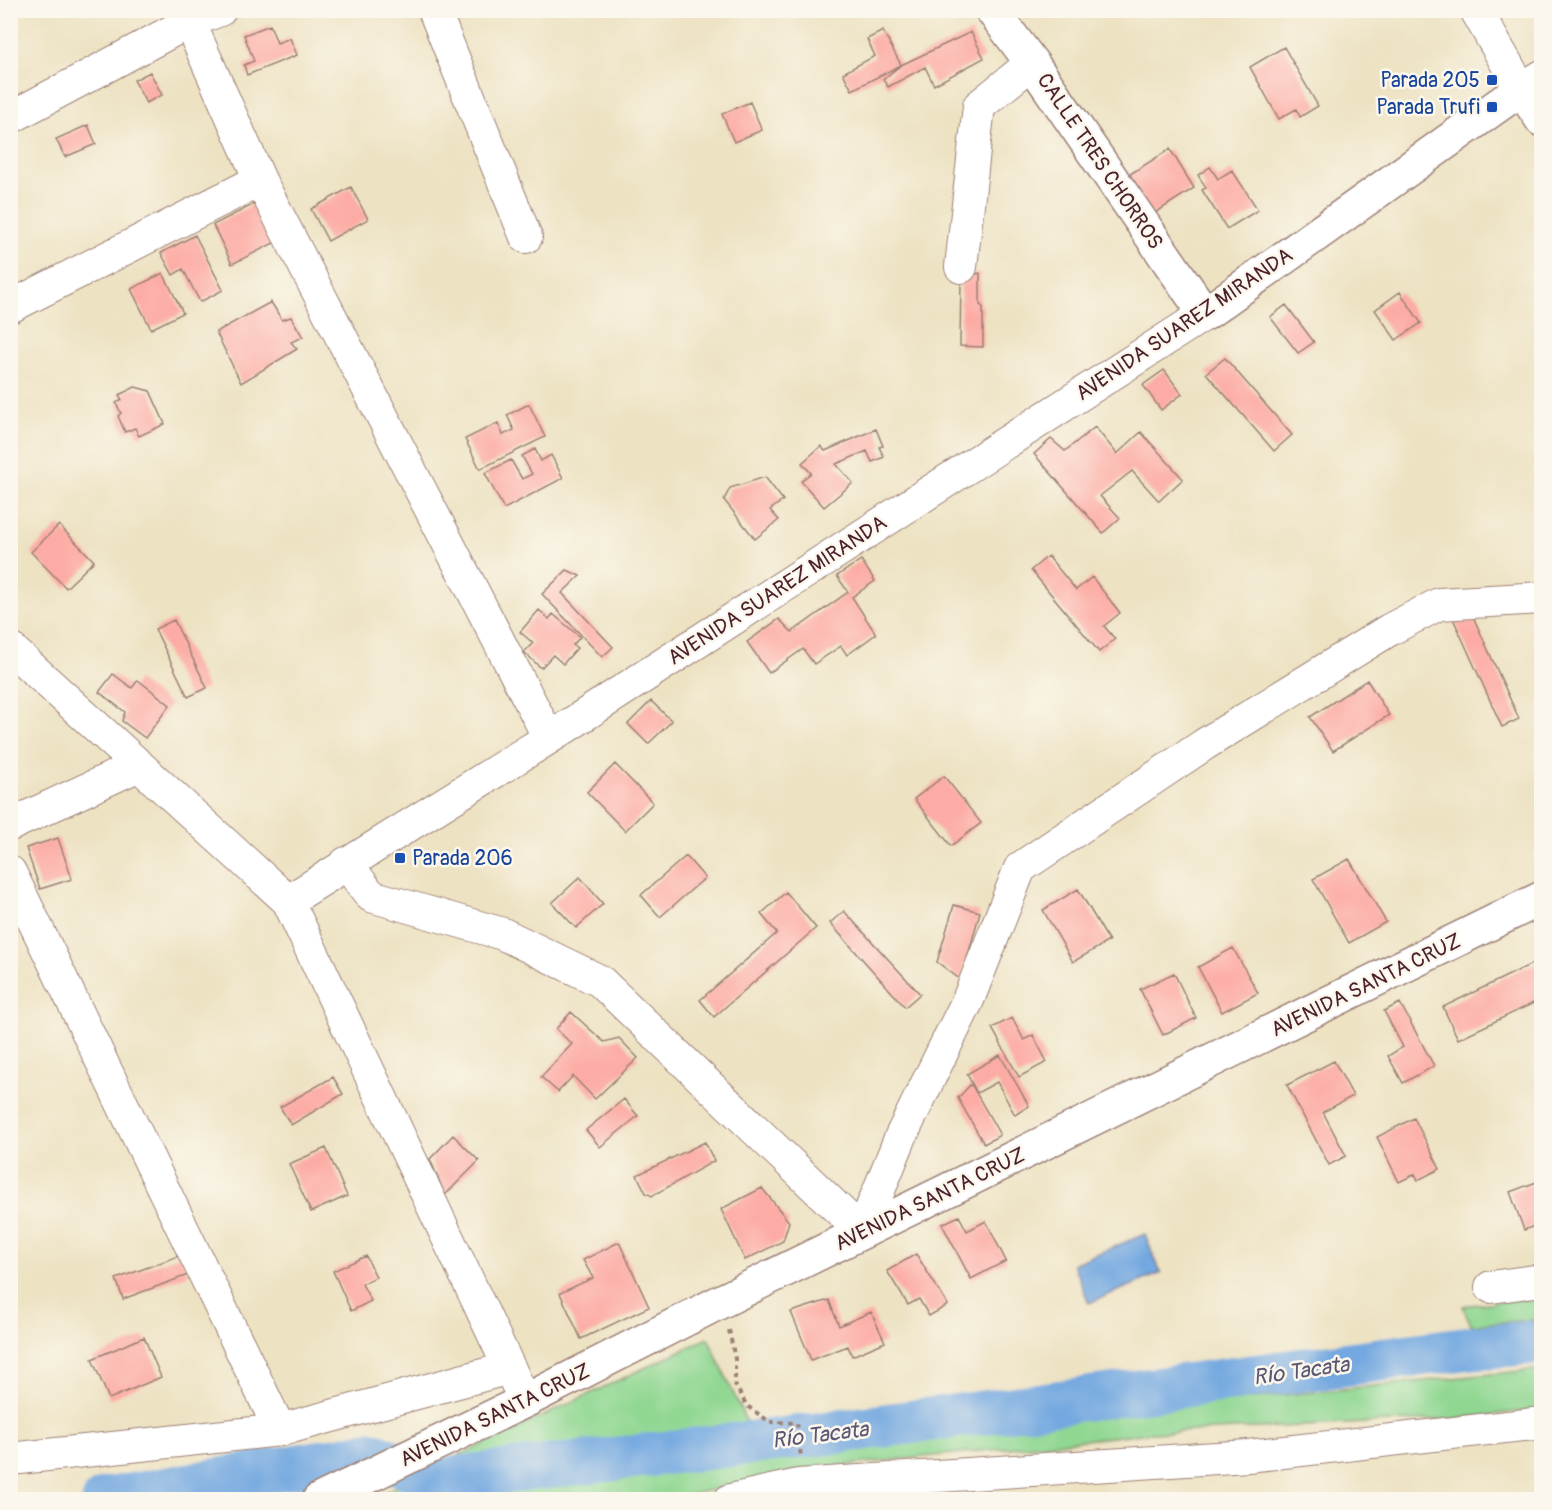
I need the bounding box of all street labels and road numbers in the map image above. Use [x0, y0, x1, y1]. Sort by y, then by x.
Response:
street label: CALLE TRES CHORROS [1031, 68, 1169, 255]
street label: AVENIDA SUAREZ MIRANDA [1071, 242, 1298, 407]
street label: AVENIDA SUAREZ MIRANDA [663, 509, 892, 671]
street label: AVENIDA SANTA CRUZ [1266, 928, 1466, 1043]
street label: AVENIDA SANTA CRUZ [830, 1142, 1030, 1257]
street label: AVENIDA SANTA CRUZ [395, 1358, 595, 1473]

